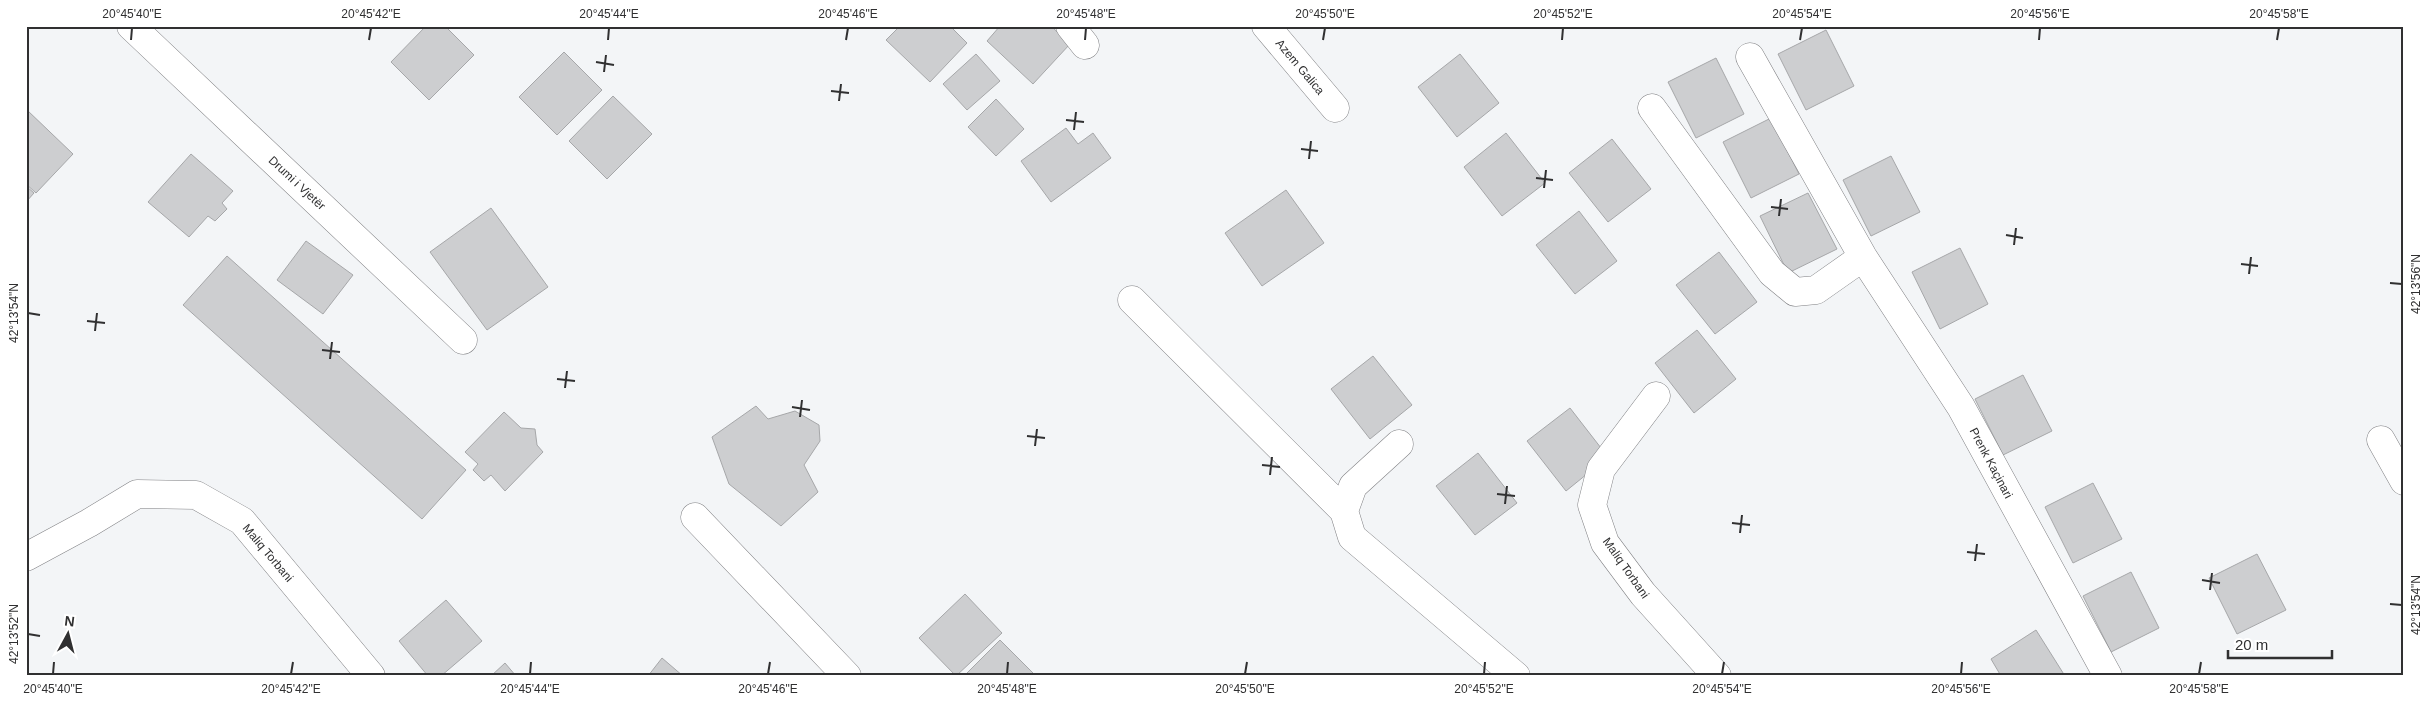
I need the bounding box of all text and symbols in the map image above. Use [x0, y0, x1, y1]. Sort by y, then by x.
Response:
text: 20°45'40"E [102, 7, 162, 21]
text: 20°45'42"E [341, 7, 401, 21]
text: 20°45'44"E [579, 7, 639, 21]
text: 20°45'46"E [818, 7, 878, 21]
text: 20°45'48"E [1056, 7, 1116, 21]
text: 20°45'50"E [1295, 7, 1355, 21]
text: 20°45'52"E [1533, 7, 1593, 21]
text: 20°45'54"E [1772, 7, 1832, 21]
text: 20°45'56"E [2010, 7, 2070, 21]
text: 20°45'58"E [2249, 7, 2309, 21]
street label: Azem Galica [1273, 36, 1327, 98]
street label: Drumi i Vjetër [266, 153, 328, 213]
text: 42°13'56"N [2409, 254, 2423, 314]
text: 42°13'54"N [7, 283, 21, 343]
street label: Prenk Kaçinari [1966, 425, 2016, 501]
street label: Maliq Torbani [240, 521, 296, 585]
street label: Maliq Torbani [1600, 535, 1652, 601]
text: 42°13'54"N [2409, 575, 2423, 635]
text: 42°13'52"N [7, 604, 21, 664]
north arrow [42, 610, 92, 660]
text: N [64, 613, 76, 630]
scale bar [2228, 627, 2331, 659]
text: 20 m [2235, 636, 2268, 653]
text: 20°45'40"E [23, 682, 83, 696]
text: 20°45'42"E [261, 682, 321, 696]
text: 20°45'44"E [500, 682, 560, 696]
text: 20°45'46"E [738, 682, 798, 696]
text: 20°45'48"E [977, 682, 1037, 696]
text: 20°45'50"E [1215, 682, 1275, 696]
text: 20°45'52"E [1454, 682, 1514, 696]
text: 20°45'54"E [1692, 682, 1752, 696]
text: 20°45'56"E [1931, 682, 1991, 696]
text: 20°45'58"E [2169, 682, 2229, 696]

